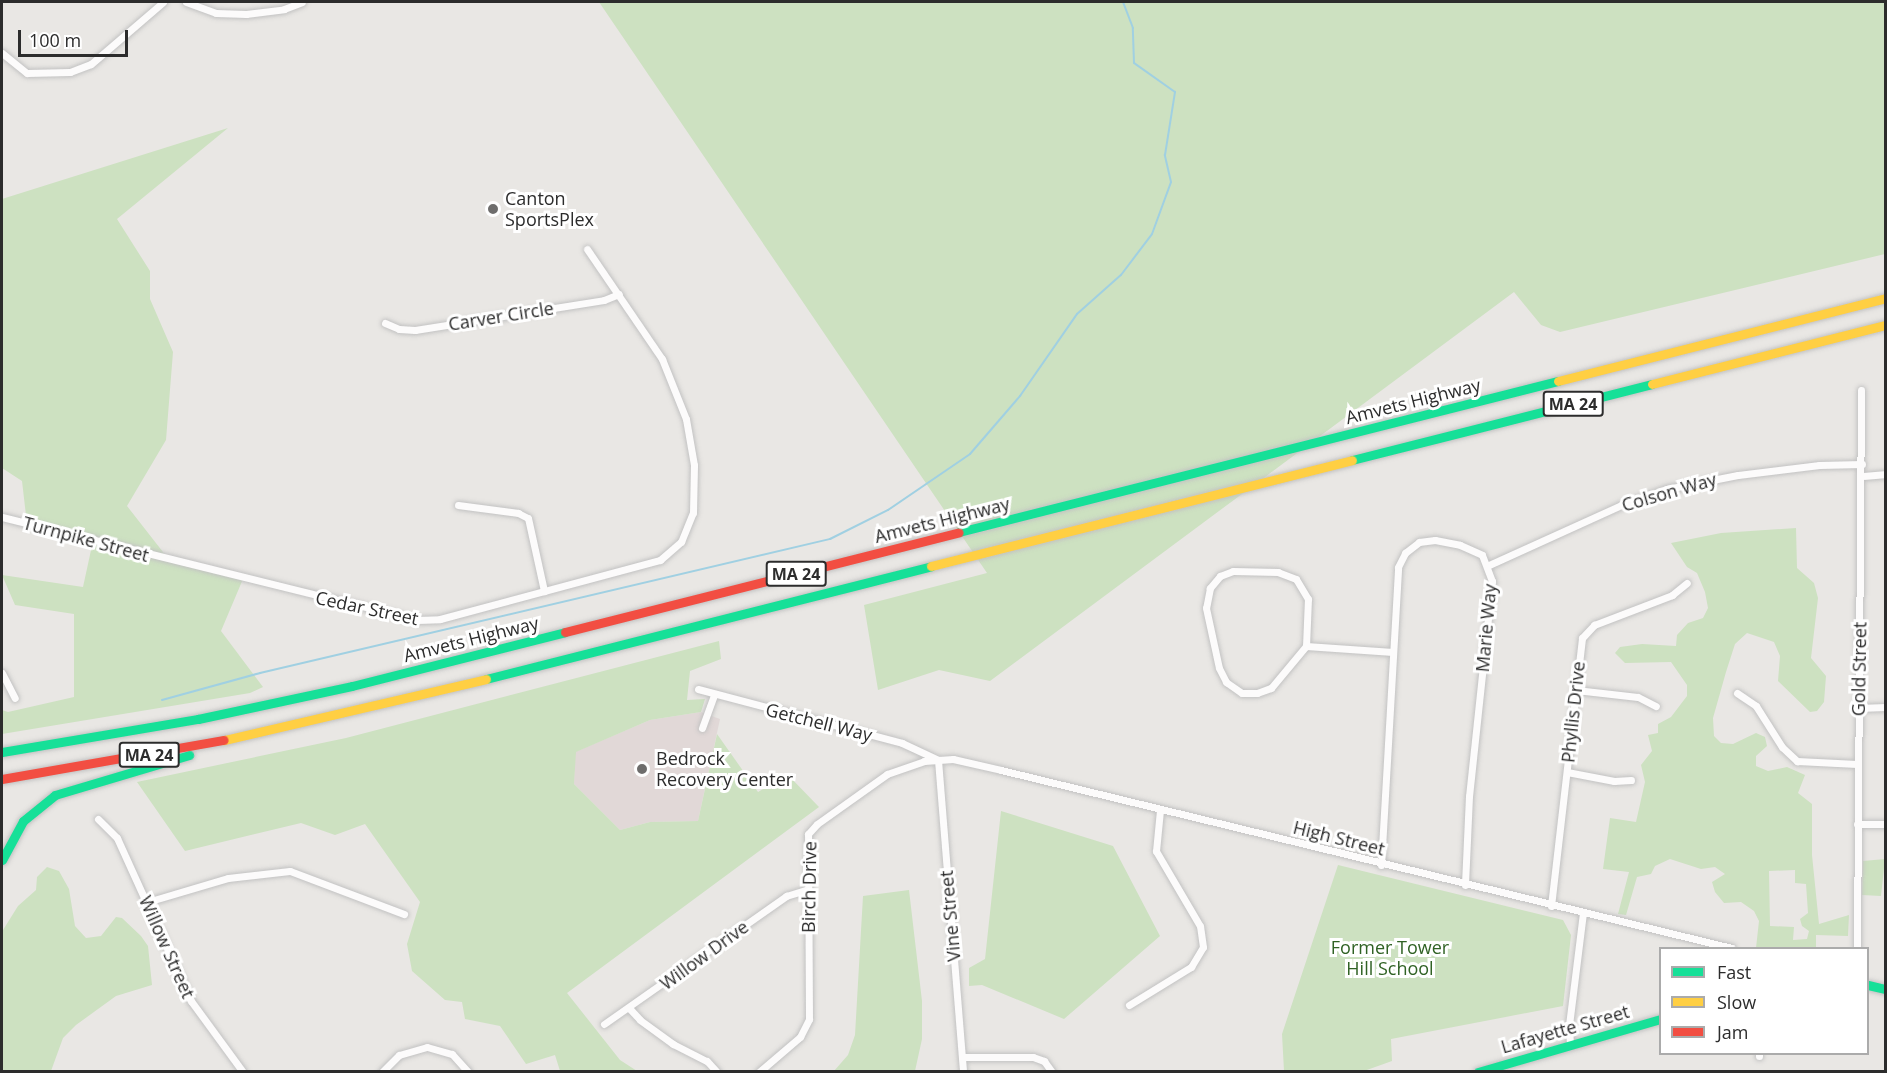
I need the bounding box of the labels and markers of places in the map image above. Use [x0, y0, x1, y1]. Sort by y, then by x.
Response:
place label: Canton SportsPlex [505, 188, 594, 230]
marker: Canton SportsPlex [486, 202, 500, 216]
place label: Bedrock Recovery Center [656, 748, 793, 790]
marker: Bedrock Recovery Center [633, 760, 651, 778]

